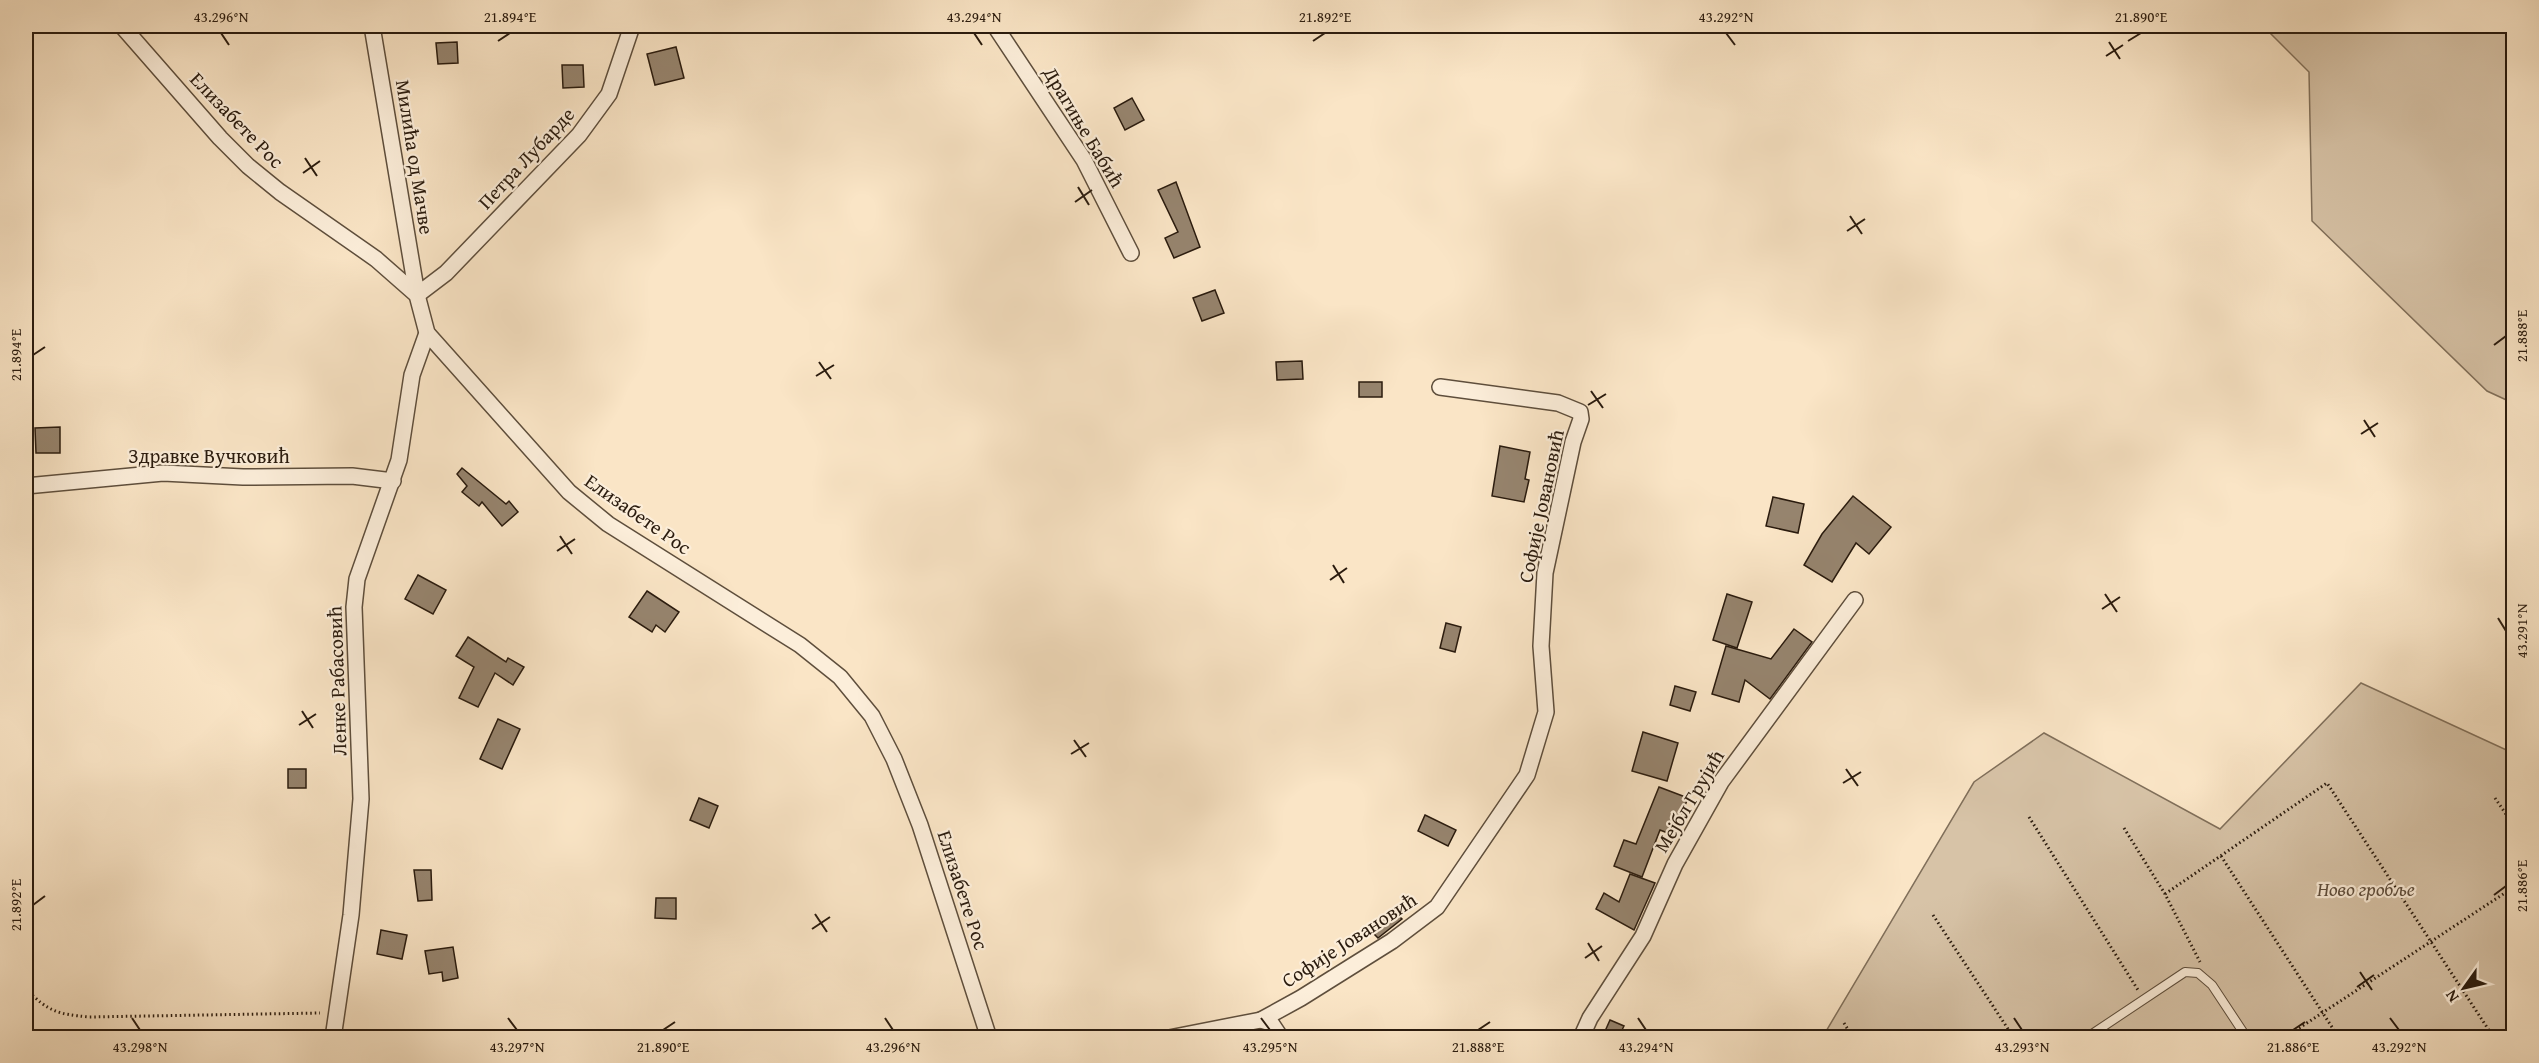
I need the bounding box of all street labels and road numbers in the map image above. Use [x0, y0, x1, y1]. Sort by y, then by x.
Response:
street label: Драгиње Бабић [1036, 60, 1132, 193]
street label: Елизабете Рос [184, 65, 291, 174]
street label: Милића од Мачве [389, 78, 442, 236]
street label: Петра Лубарде [471, 100, 581, 215]
street label: Софије Јовановић [1510, 427, 1571, 585]
street label: Здравке Вучковић [128, 441, 290, 470]
street label: Елизабете Рос [579, 466, 698, 561]
street label: Ленке Рабасовић [319, 606, 354, 756]
street label: Мејбл Грујић [1646, 744, 1731, 858]
street label: Елизабете Рос [931, 826, 996, 953]
street label: Софије Јовановић [1275, 885, 1422, 994]

